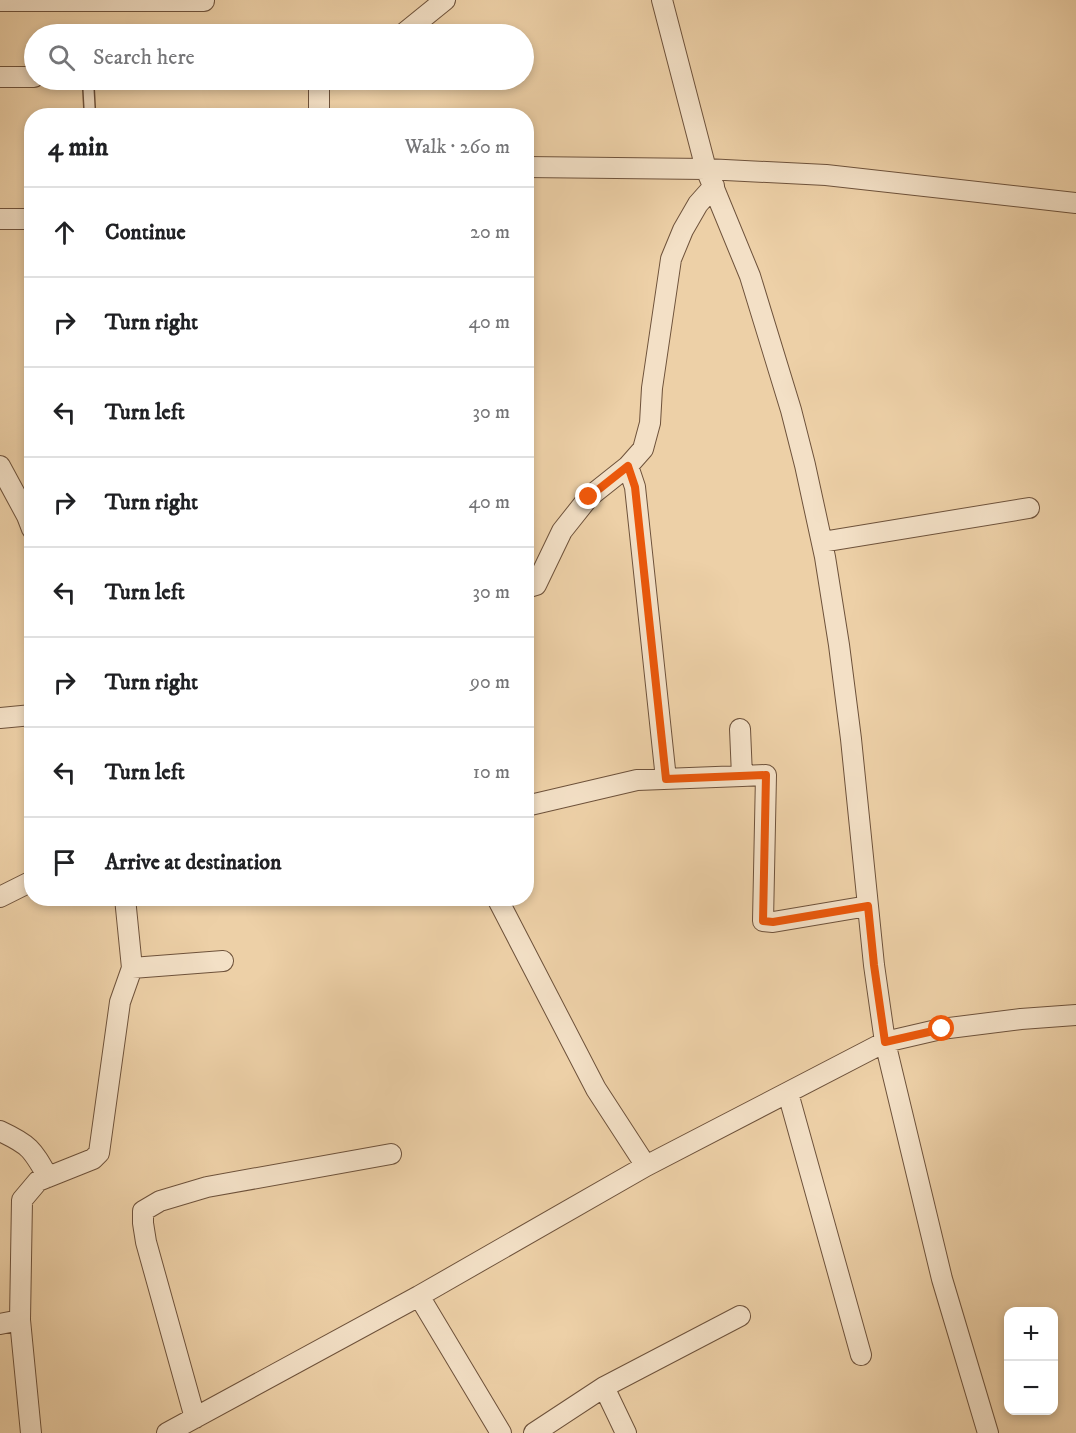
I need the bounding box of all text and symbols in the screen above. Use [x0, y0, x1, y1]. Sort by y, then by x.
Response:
search box [24, 24, 534, 90]
icon: search [45, 41, 78, 74]
text: Search here [93, 44, 195, 71]
text: 4 min [48, 131, 108, 164]
text: Walk · 260 m [405, 135, 510, 160]
icon: ahead [48, 216, 81, 249]
text: Continue [105, 219, 186, 246]
text: 20 m [470, 220, 510, 245]
icon: right [48, 306, 81, 339]
text: Turn right [105, 309, 198, 336]
text: 40 m [468, 310, 510, 335]
icon: left [48, 396, 81, 429]
text: Turn left [105, 399, 185, 426]
text: 30 m [472, 400, 510, 425]
route end [575, 483, 601, 509]
icon: right [48, 486, 81, 519]
text: Turn right [105, 489, 198, 516]
text: 40 m [468, 490, 510, 515]
icon: left [48, 576, 81, 609]
text: Turn left [105, 579, 185, 606]
text: 30 m [472, 580, 510, 605]
icon: right [48, 666, 81, 699]
text: Turn right [105, 669, 198, 696]
text: 90 m [470, 670, 510, 695]
icon: left [48, 756, 81, 789]
text: Turn left [105, 759, 185, 786]
text: 10 m [473, 760, 510, 785]
icon: arrive [48, 846, 81, 879]
text: Arrive at destination [105, 849, 282, 876]
route start [928, 1015, 954, 1041]
map controls [1004, 1307, 1058, 1415]
button: + [1004, 1307, 1058, 1361]
button: − [1004, 1361, 1058, 1415]

